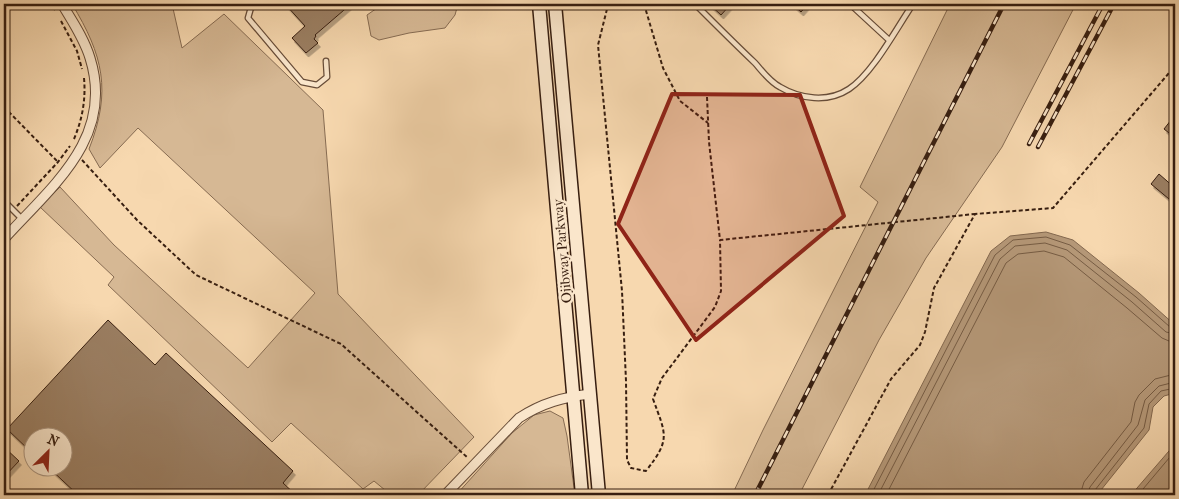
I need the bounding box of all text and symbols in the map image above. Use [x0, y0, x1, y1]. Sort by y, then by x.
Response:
street label: Ojibway Parkway [549, 198, 576, 304]
north arrow [22, 426, 72, 476]
text: N [45, 431, 62, 451]

